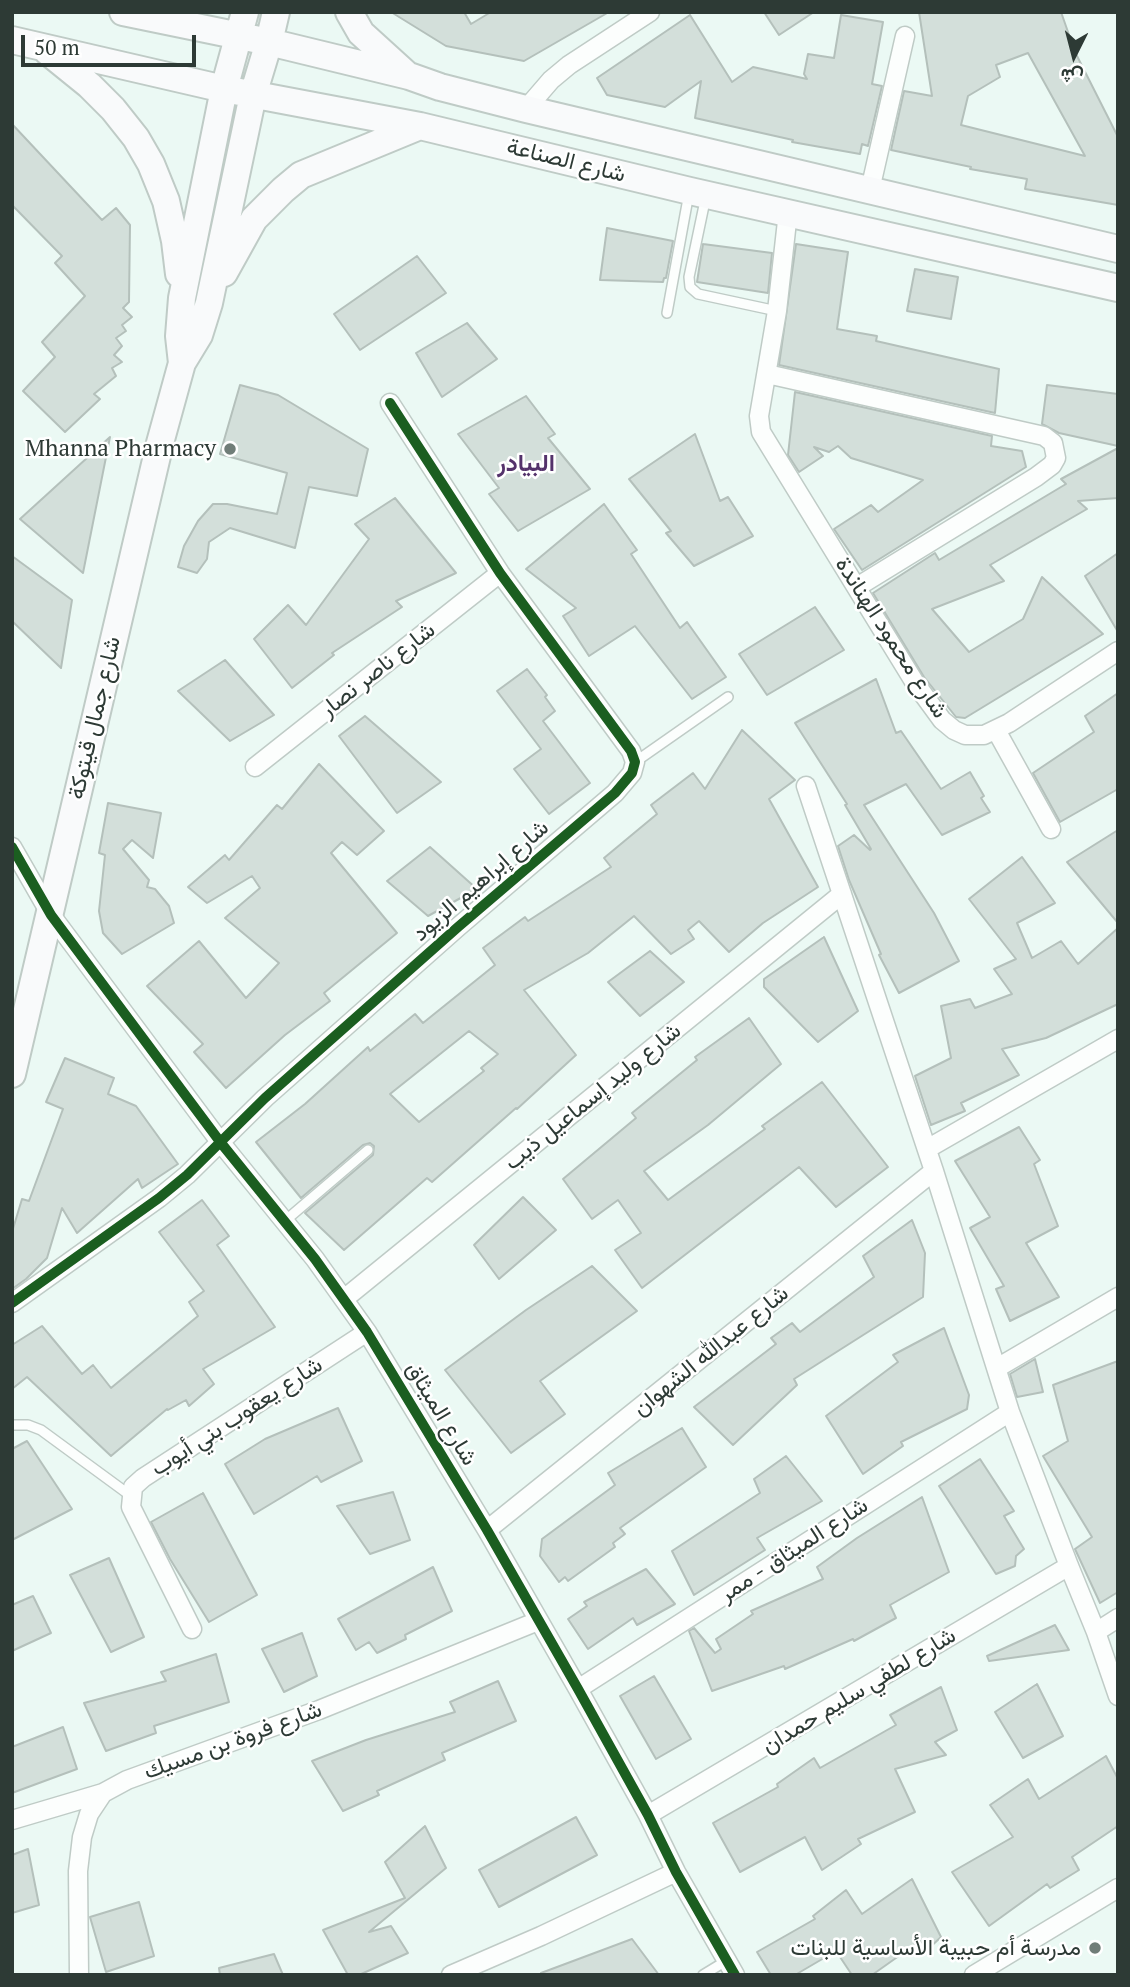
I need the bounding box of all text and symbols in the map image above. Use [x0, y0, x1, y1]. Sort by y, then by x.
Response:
scale bar [24, 21, 200, 65]
north arrow [1039, 21, 1109, 91]
text: 50 m [34, 33, 80, 61]
text: ش [1059, 64, 1084, 91]
street label: شارع الصناعة [504, 133, 628, 189]
place label: Mhanna Pharmacy [25, 435, 216, 463]
marker: Mhanna Pharmacy [222, 441, 238, 457]
district label: البيادر [497, 450, 555, 478]
street label: شارع محمود الهناندة [829, 552, 953, 724]
street label: شارع ناصر نصار [315, 617, 441, 723]
street label: شارع جمال قيتوكة [63, 634, 127, 802]
street label: شارع إبراهيم الزيود [407, 814, 555, 948]
street label: شارع وليد إسماعيل ذيب [499, 1017, 687, 1177]
street label: شارع عبدالله الشهوان [627, 1280, 795, 1422]
street label: شارع يعقوب بني أيوب [146, 1351, 328, 1483]
street label: شارع الميثاق [399, 1357, 483, 1471]
street label: شارع الميثاق - ممر [715, 1492, 873, 1608]
street label: شارع لطفي سليم حمدان [757, 1622, 961, 1760]
street label: شارع فروة بن مسيك [140, 1696, 326, 1786]
place label: مدرسة أم حبيبة الأساسية للبنات [791, 1934, 1081, 1962]
marker: مدرسة أم حبيبة الأساسية للبنات [1087, 1940, 1103, 1956]

